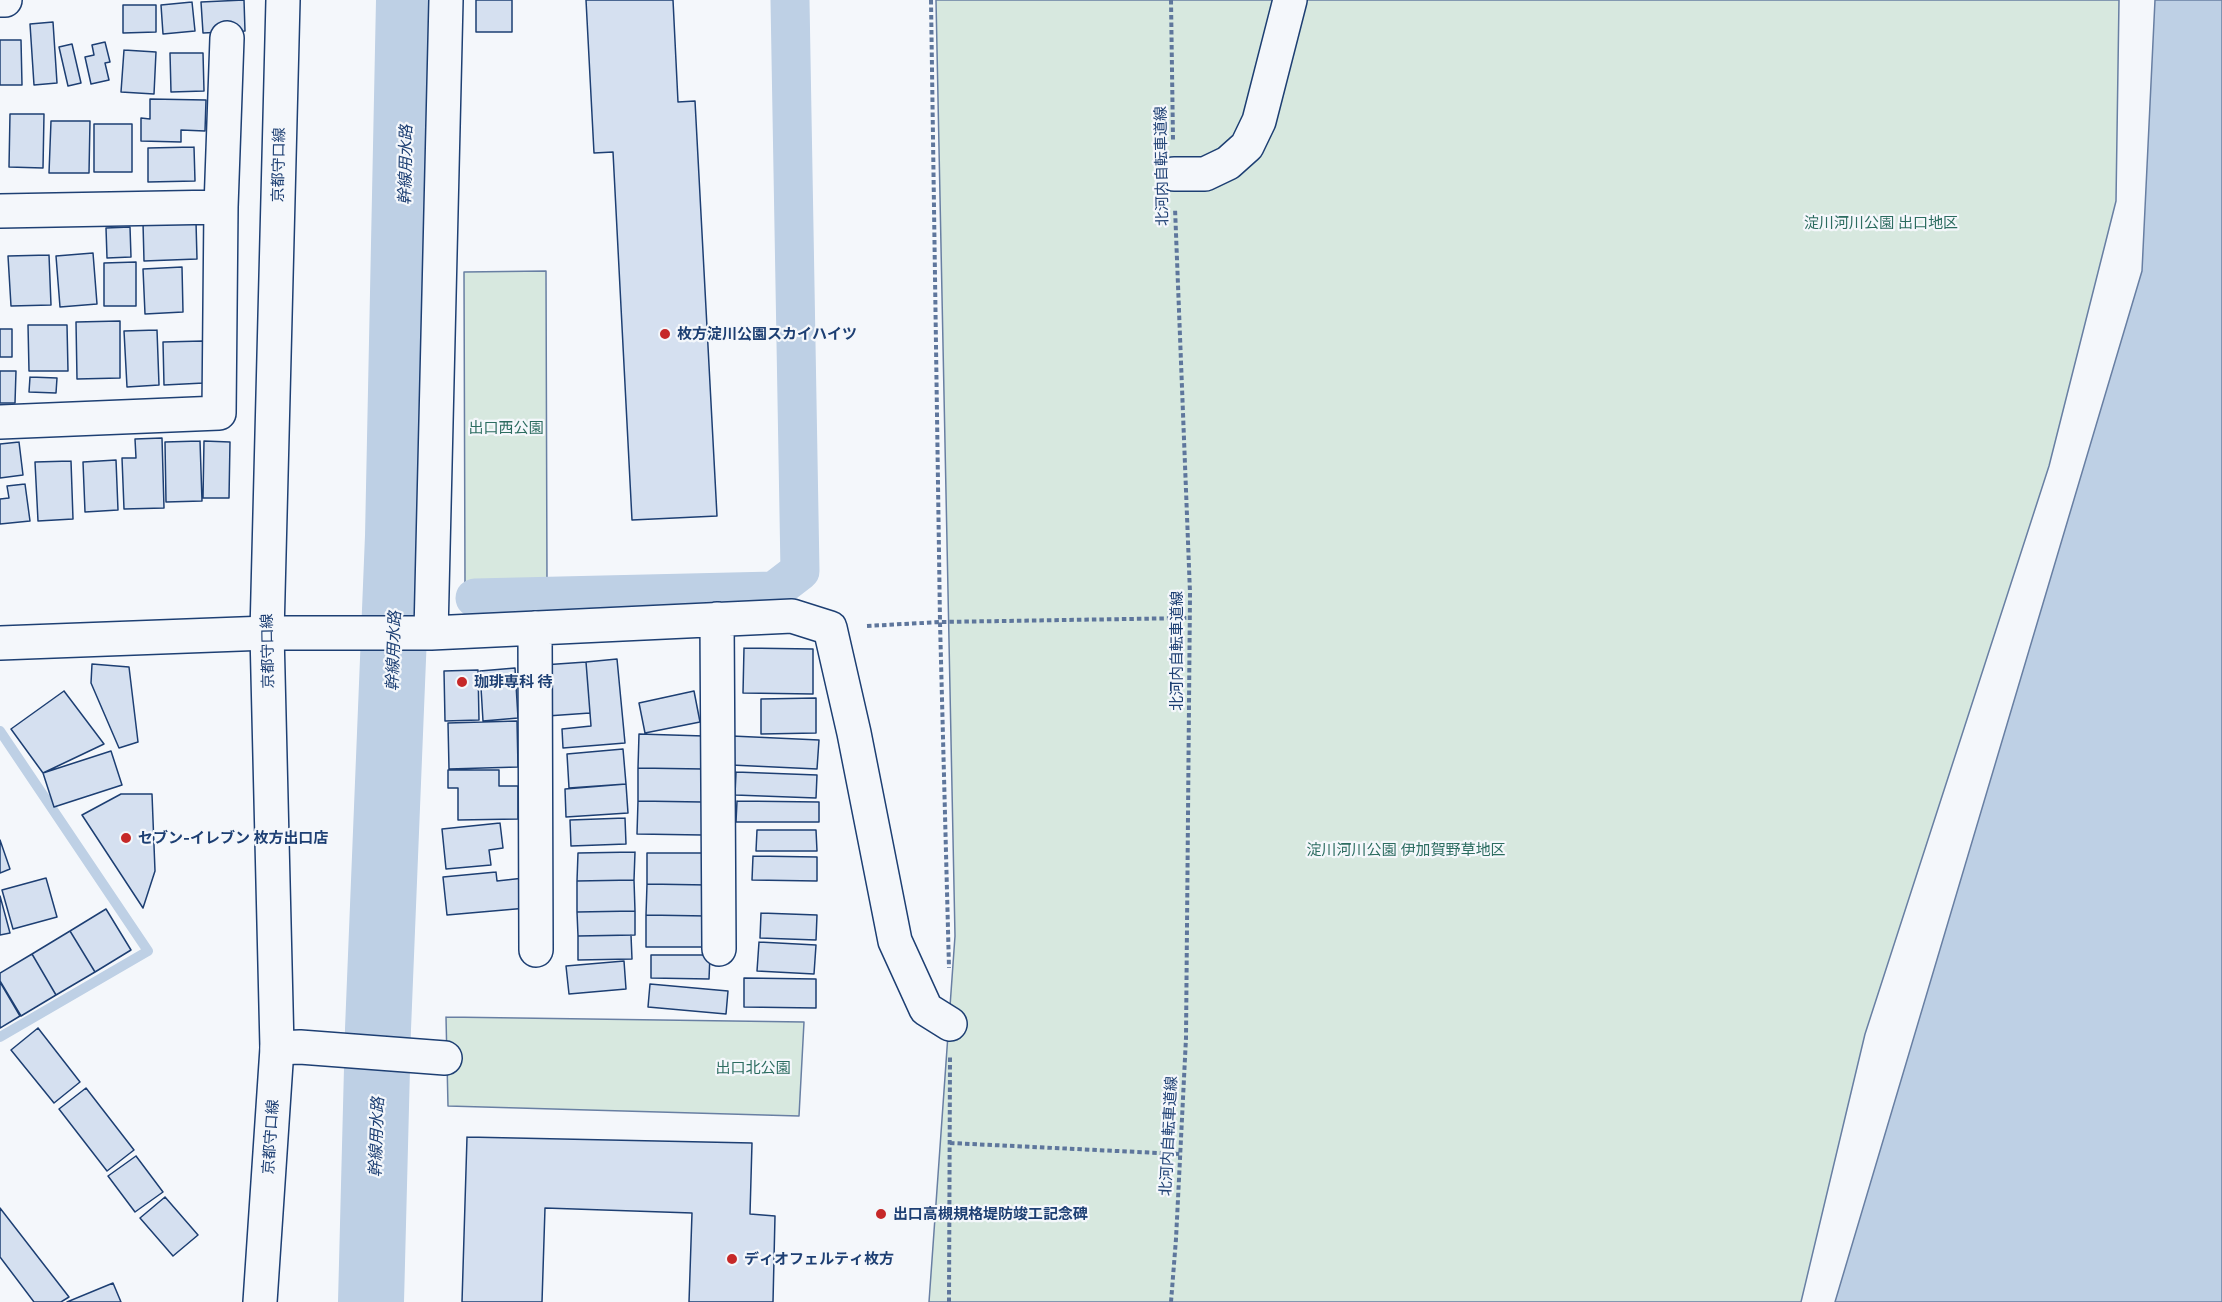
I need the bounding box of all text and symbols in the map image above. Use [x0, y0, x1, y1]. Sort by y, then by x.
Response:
street label: 北河内自転車道線 [1152, 106, 1172, 226]
water label: 幹線用水路 [396, 125, 416, 205]
street label: 京都守口線 [269, 127, 289, 203]
park label: 淀川河川公園 出口地区 [1804, 214, 1958, 232]
place label: 枚方淀川公園スカイハイツ [677, 325, 857, 343]
marker: 枚方淀川公園スカイハイツ [658, 327, 672, 341]
park label: 出口西公園 [469, 419, 543, 437]
street label: 北河内自転車道線 [1168, 591, 1186, 711]
water label: 幹線用水路 [383, 611, 405, 691]
street label: 京都守口線 [258, 613, 278, 689]
place label: 珈琲専科 待 [474, 673, 553, 691]
marker: 珈琲専科 待 [455, 675, 469, 689]
place label: セブン-イレブン 枚方出口店 [138, 829, 329, 847]
marker: セブン-イレブン 枚方出口店 [119, 831, 133, 845]
park label: 淀川河川公園 伊加賀野草地区 [1306, 841, 1506, 859]
park label: 出口北公園 [716, 1059, 790, 1077]
street label: 北河内自転車道線 [1157, 1076, 1181, 1196]
water label: 幹線用水路 [366, 1097, 388, 1177]
street label: 京都守口線 [259, 1099, 283, 1175]
place label: 出口高槻規格堤防竣工記念碑 [893, 1205, 1088, 1223]
marker: 出口高槻規格堤防竣工記念碑 [874, 1207, 888, 1221]
place label: ディオフェルティ枚方 [744, 1250, 894, 1268]
marker: ディオフェルティ枚方 [725, 1252, 739, 1266]

